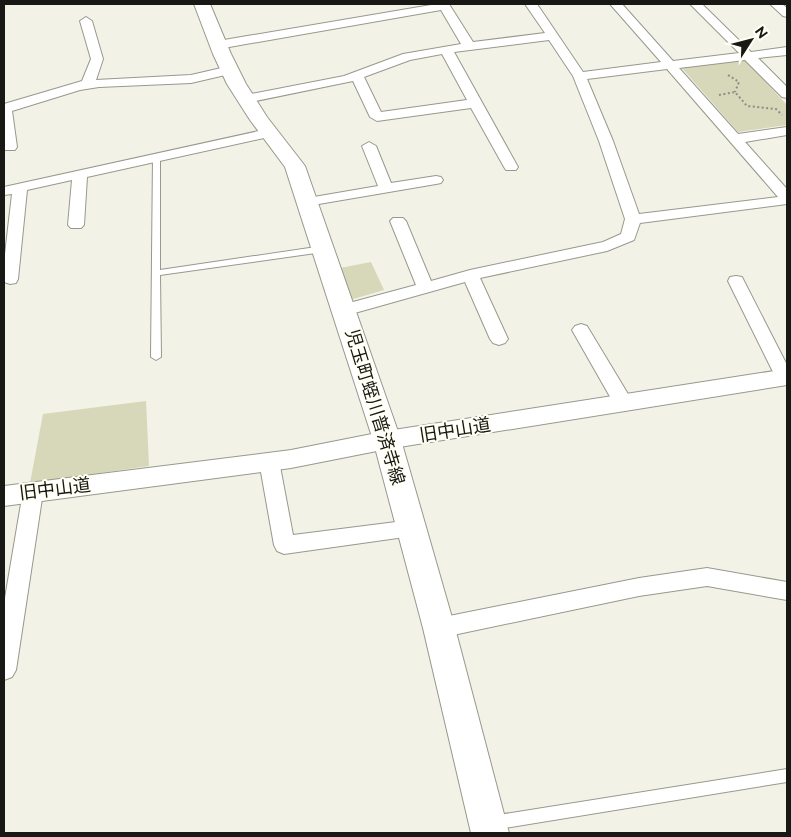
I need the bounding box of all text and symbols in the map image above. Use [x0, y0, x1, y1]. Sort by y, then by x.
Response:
north arrow [726, 15, 776, 65]
text: N [752, 23, 771, 41]
street label: 児玉町蛭川普済寺線 [342, 326, 409, 487]
street label: 旧中山道 [418, 414, 492, 446]
street label: 旧中山道 [18, 474, 92, 503]

